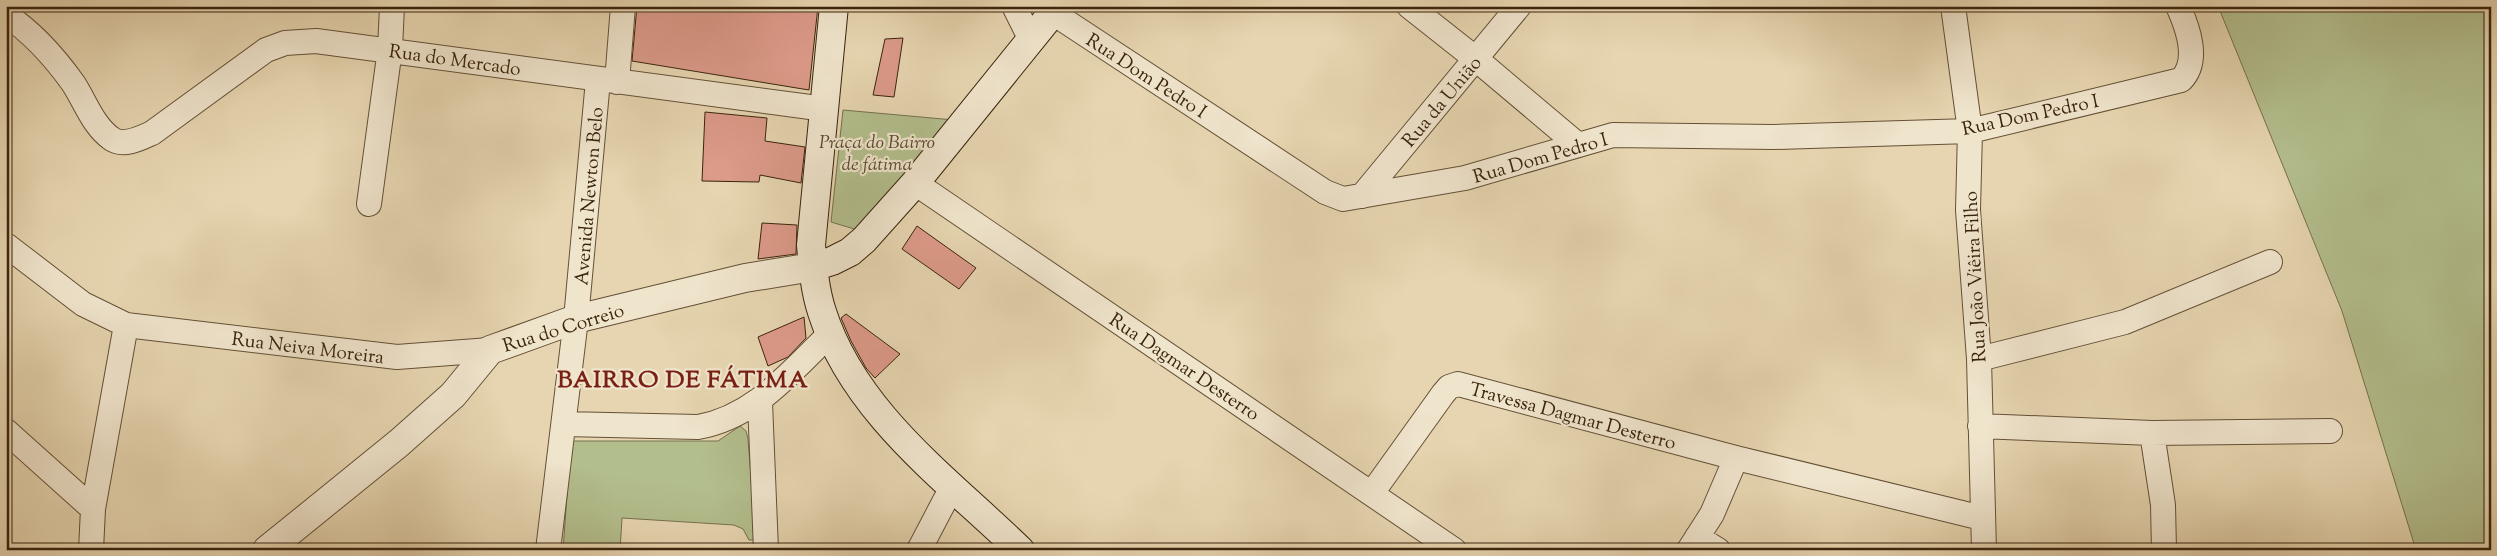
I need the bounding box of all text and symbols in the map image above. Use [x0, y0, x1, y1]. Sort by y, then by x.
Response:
street label: Rua Dom Pedro I [1080, 28, 1211, 126]
street label: Rua do Mercado [387, 39, 522, 84]
street label: Rua da União [1397, 51, 1489, 154]
street label: Rua Dom Pedro I [1960, 89, 2101, 144]
street label: Avenida Newton Belo [569, 106, 612, 286]
street label: Rua Dom Pedro I [1470, 127, 1611, 192]
park label: Praça do Bairro de fátima [819, 130, 935, 179]
street label: Rua João Viêira Filho [1959, 190, 1994, 363]
street label: Rua do Correio [500, 298, 628, 361]
street label: Rua Dagmar Desterro [1103, 308, 1264, 429]
street label: Rua Neiva Moreira [230, 327, 386, 372]
district label: BAIRRO DE FÁTIMA [557, 364, 809, 398]
street label: Travessa Dagmar Desterro [1466, 377, 1679, 458]

